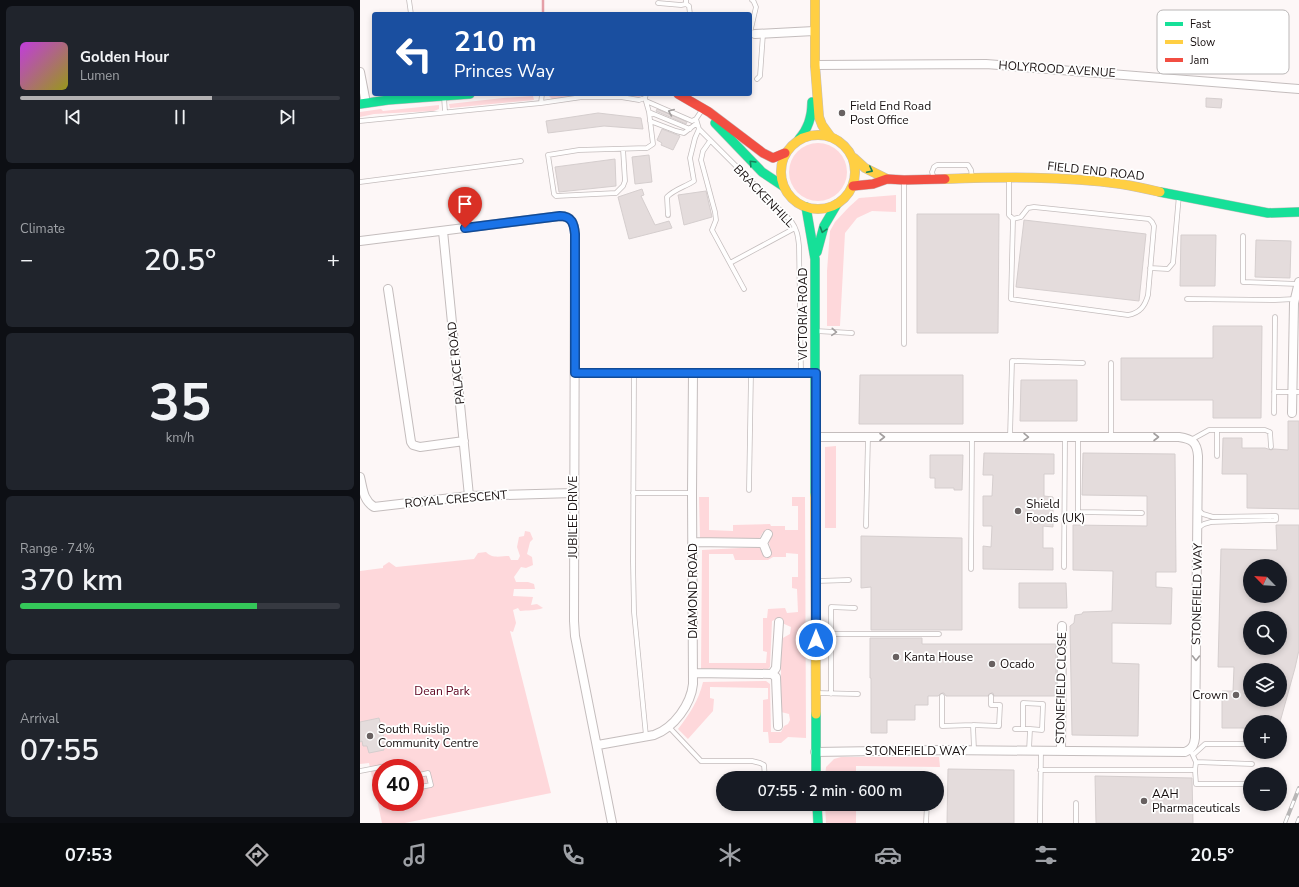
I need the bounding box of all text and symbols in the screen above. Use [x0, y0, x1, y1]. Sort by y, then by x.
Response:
legend [1157, 10, 1289, 74]
text: Fast [1190, 17, 1211, 32]
text: 210 m [454, 23, 537, 61]
icon: left [388, 28, 440, 80]
text: Slow [1190, 35, 1215, 50]
text: Golden Hour [80, 47, 169, 67]
text: Jam [1189, 53, 1209, 68]
street label: HOLYROOD AVENUE [998, 57, 1116, 81]
text: Princes Way [454, 59, 555, 83]
text: Lumen [80, 67, 120, 85]
place label: Field End Road Post Office [850, 98, 931, 128]
icon: previous [62, 106, 84, 128]
icon: pause [169, 106, 191, 128]
icon: next [276, 106, 298, 128]
one-way arrow [667, 108, 674, 116]
marker: Field End Road Post Office [837, 108, 847, 118]
street label: FIELD END ROAD [1047, 158, 1146, 184]
one-way arrow [750, 160, 757, 168]
street label: BRACKENHILL [730, 161, 798, 231]
one-way arrow [866, 165, 873, 173]
pin [448, 187, 482, 228]
icon: arrive [454, 193, 476, 215]
text: Climate [20, 220, 65, 238]
one-way arrow [819, 226, 828, 233]
text: 20.5° [144, 240, 216, 281]
text: − [20, 245, 33, 275]
text: + [327, 245, 340, 275]
street label: VICTORIA ROAD [795, 268, 811, 361]
street label: PALACE ROAD [444, 321, 468, 405]
one-way arrow [831, 328, 837, 336]
text: 35 [149, 367, 211, 438]
text: km/h [166, 429, 194, 447]
one-way arrow [879, 433, 885, 441]
one-way arrow [1023, 433, 1029, 442]
one-way arrow [1153, 433, 1159, 441]
street label: JUBILEE DRIVE [565, 476, 581, 559]
street label: ROYAL CRESCENT [404, 486, 509, 511]
place label: Shield Foods (UK) [1026, 496, 1085, 526]
marker: Shield Foods (UK) [1013, 506, 1023, 516]
text: Range · 74% [20, 540, 95, 558]
street label: STONEFIELD WAY [1188, 542, 1206, 645]
street label: DIAMOND ROAD [685, 543, 701, 639]
north arrow [1243, 559, 1287, 603]
map controls [1243, 559, 1287, 811]
text: 370 km [20, 560, 123, 601]
button: search [1243, 611, 1287, 655]
position arrow [795, 619, 837, 661]
street label: STONEFIELD CLOSE [1052, 632, 1070, 744]
place label: Kanta House [904, 649, 973, 665]
marker: Kanta House [891, 652, 901, 662]
one-way arrow [1192, 655, 1200, 661]
place label: Ocado [1000, 656, 1035, 672]
marker: Ocado [987, 659, 997, 669]
button: layers [1243, 663, 1287, 707]
park label: Dean Park [414, 683, 471, 699]
place label: Crown [1192, 687, 1228, 703]
marker: Crown [1231, 690, 1241, 700]
text: Arrival [20, 710, 59, 728]
button: + [1243, 715, 1287, 759]
place label: South Ruislip Community Centre [378, 721, 478, 751]
text: 07:55 [20, 730, 99, 771]
marker: South Ruislip Community Centre [365, 731, 375, 741]
street label: STONEFIELD WAY [865, 743, 968, 759]
speed limit sign: 40 [372, 759, 424, 811]
button: − [1243, 767, 1287, 811]
text: 07:55 · 2 min · 600 m [758, 781, 902, 801]
place label: AAH Pharmaceuticals [1152, 786, 1241, 816]
marker: AAH Pharmaceuticals [1139, 796, 1149, 806]
icon: directions [243, 841, 271, 869]
icon: music [401, 841, 429, 869]
icon: phone [559, 841, 587, 869]
icon: climate [716, 841, 744, 869]
icon: car [874, 841, 902, 869]
icon: filters [1032, 841, 1060, 869]
text: 07:53 [65, 843, 113, 867]
text: 20.5° [1190, 843, 1234, 867]

